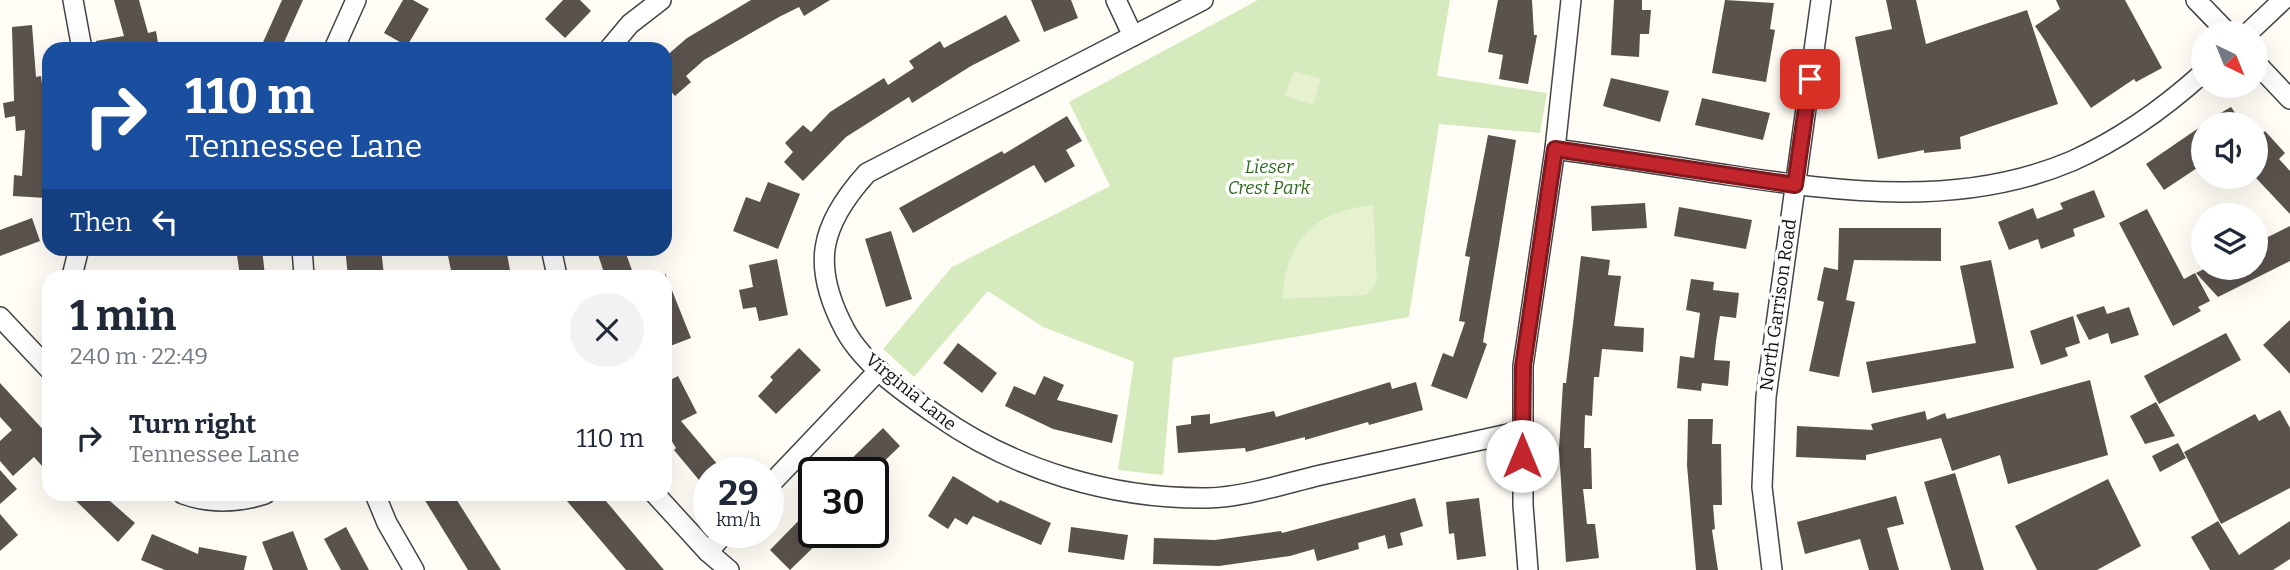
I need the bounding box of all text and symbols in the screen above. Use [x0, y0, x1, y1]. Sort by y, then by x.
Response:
north arrow [2191, 21, 2268, 98]
map controls [2191, 21, 2268, 280]
pin [1780, 49, 1840, 109]
icon: arrive [1791, 60, 1829, 98]
text: 110 m [185, 67, 314, 126]
icon: right [70, 70, 161, 161]
button: sound [2191, 112, 2268, 189]
text: Tennessee Lane [185, 127, 422, 165]
park label: Lieser Crest Park [1228, 156, 1311, 199]
icon: left [146, 203, 184, 241]
button: layers [2191, 203, 2268, 280]
text: Then [70, 207, 132, 238]
street label: North Garrison Road [1755, 217, 1801, 392]
text: 1 min [70, 291, 176, 341]
button: close [570, 293, 644, 367]
text: 240 m · 22:49 [70, 342, 208, 370]
street label: Virginia Lane [861, 349, 961, 435]
text: Turn right [129, 409, 256, 440]
icon: right [70, 419, 108, 457]
position arrow [1485, 419, 1559, 493]
text: 110 m [576, 423, 644, 454]
text: Tennessee Lane [129, 440, 299, 468]
speed limit sign: 30 [798, 457, 889, 548]
text: 29 [718, 472, 759, 514]
text: km/h [716, 509, 761, 531]

